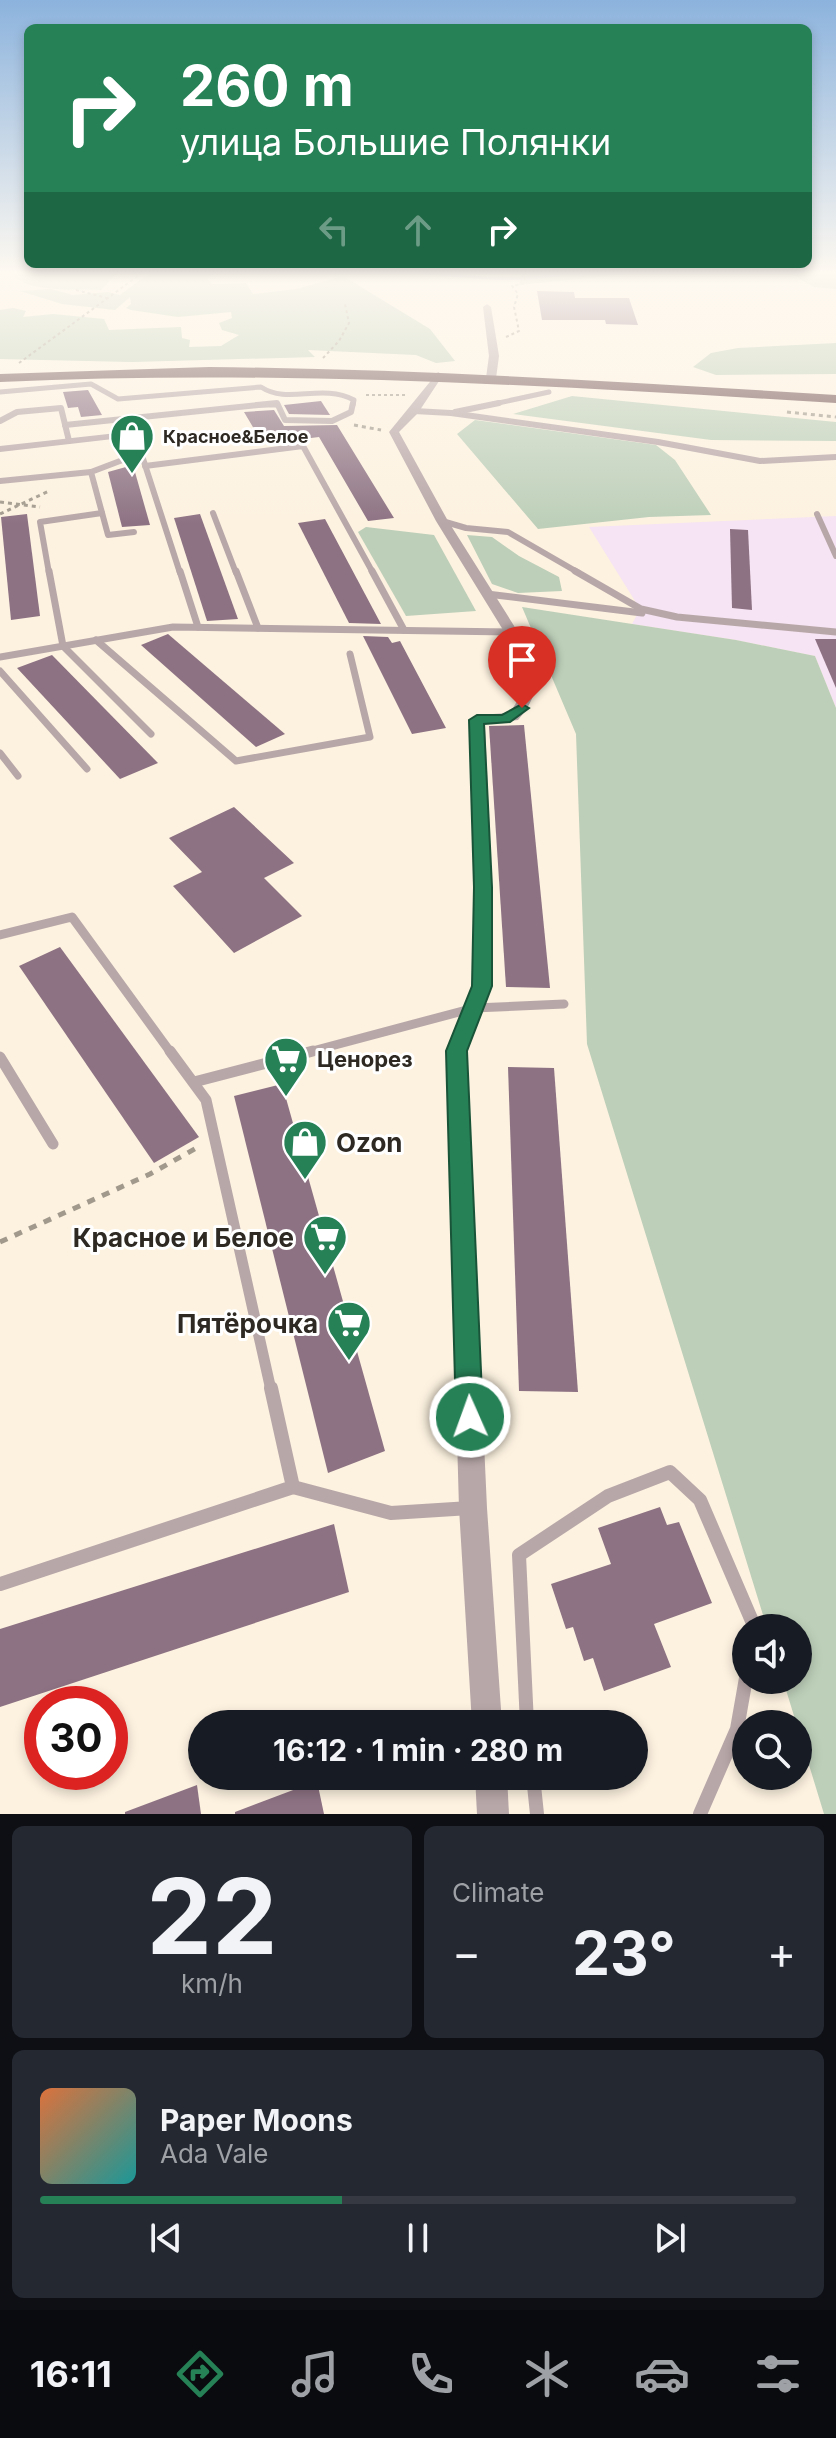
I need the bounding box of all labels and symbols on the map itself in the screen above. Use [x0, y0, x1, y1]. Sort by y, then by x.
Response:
shop icon: Красное&Белое [108, 412, 156, 475]
place label: Красное&Белое [163, 426, 309, 447]
pin [488, 626, 556, 708]
supermarket icon: Ценорез [262, 1035, 310, 1098]
place label: Ценорез [317, 1046, 413, 1072]
shop icon: Ozon [281, 1118, 329, 1181]
place label: Ozon [336, 1127, 403, 1158]
supermarket icon: Красное и Белое [301, 1213, 349, 1276]
place label: Красное и Белое [73, 1222, 294, 1253]
supermarket icon: Пятёрочка [325, 1299, 373, 1362]
place label: Пятёрочка [177, 1308, 318, 1339]
position arrow [428, 1375, 512, 1459]
speed limit sign: 30 [24, 1686, 128, 1790]

